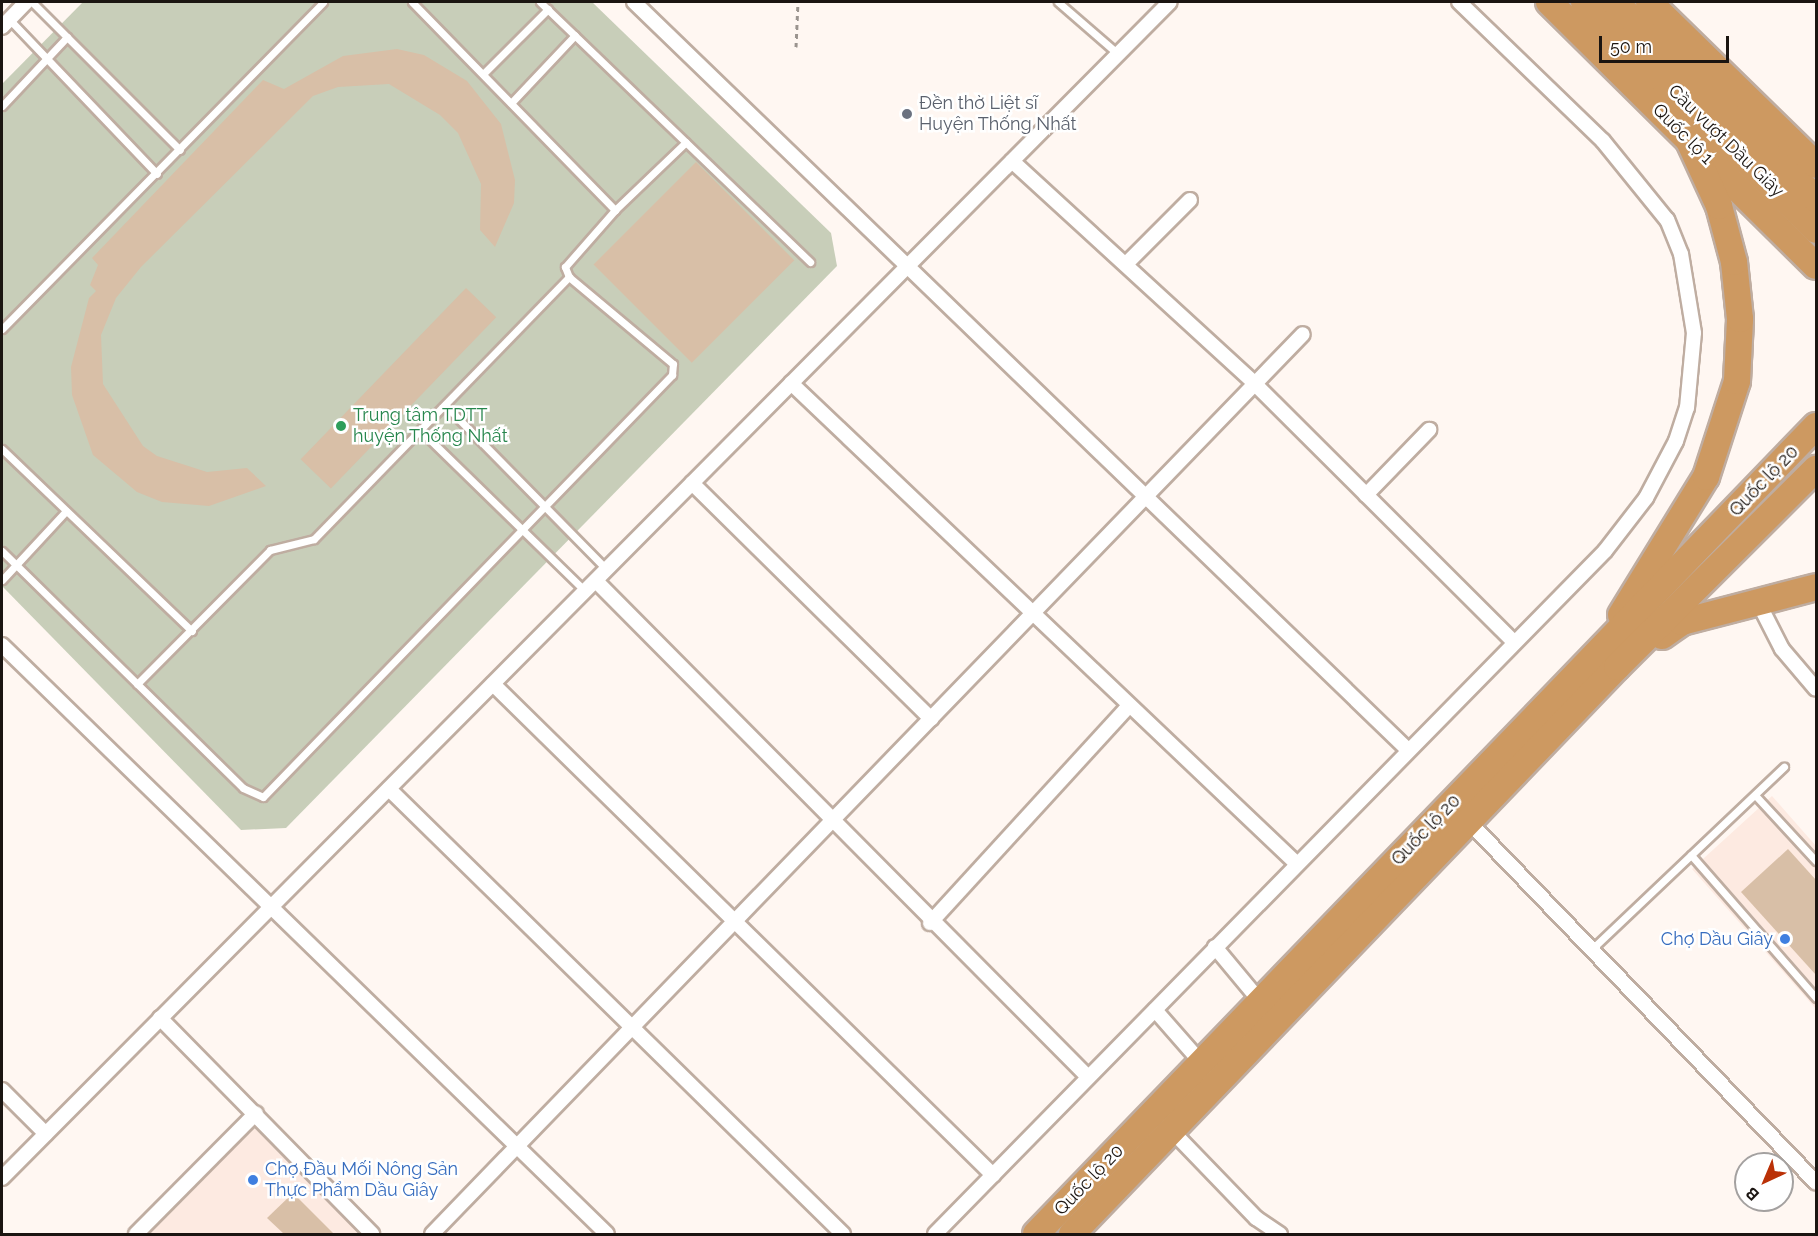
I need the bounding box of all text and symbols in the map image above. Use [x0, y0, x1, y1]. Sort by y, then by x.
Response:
scale bar [1602, 24, 1732, 62]
text: 50 m [1610, 36, 1652, 57]
street label: Cầu vượt Dầu Giây [1663, 80, 1789, 202]
place label: Đền thờ Liệt sĩ Huyện Thống Nhất [919, 93, 1077, 136]
street label: Quốc lộ 1 [1648, 99, 1718, 169]
marker: Đền thờ Liệt sĩ Huyện Thống Nhất [900, 107, 914, 121]
place label: Trung tâm TDTT huyện Thống Nhất [353, 405, 508, 448]
marker: Trung tâm TDTT huyện Thống Nhất [334, 419, 348, 433]
street label: Quốc lộ 20 [1725, 441, 1803, 521]
street label: Quốc lộ 20 [1387, 790, 1465, 870]
place label: Chợ Dầu Giây [1661, 928, 1773, 950]
marker: Chợ Dầu Giây [1778, 932, 1792, 946]
street label: Quốc lộ 20 [1050, 1140, 1128, 1220]
north arrow [1734, 1152, 1794, 1212]
place label: Chợ Đầu Mối Nông Sản Thực Phẩm Dầu Giây [265, 1159, 458, 1202]
marker: Chợ Đầu Mối Nông Sản Thực Phẩm Dầu Giây [246, 1173, 260, 1187]
text: B [1742, 1183, 1763, 1204]

